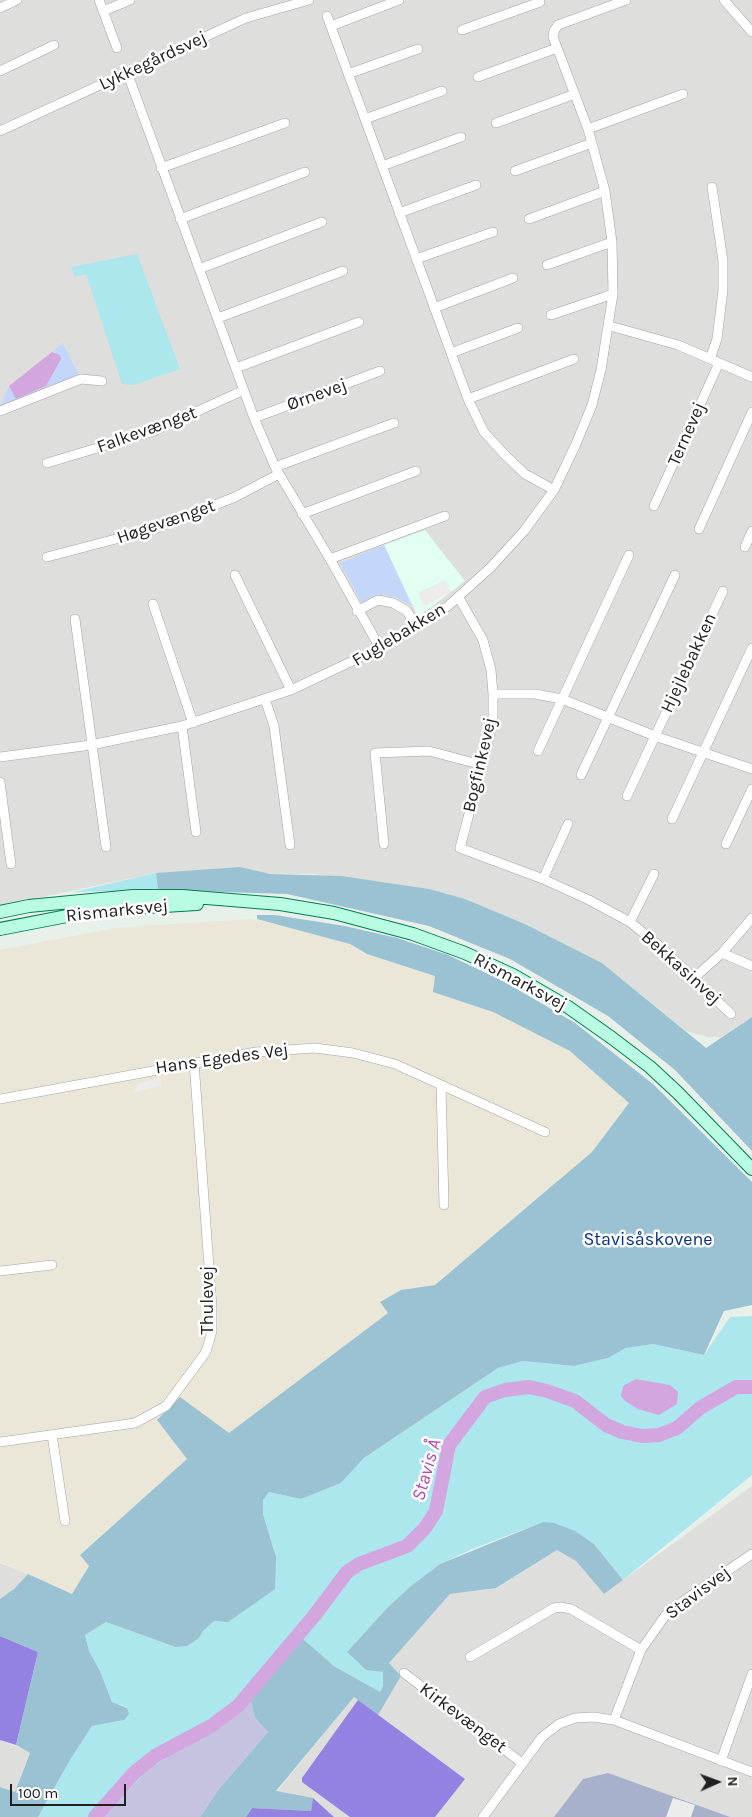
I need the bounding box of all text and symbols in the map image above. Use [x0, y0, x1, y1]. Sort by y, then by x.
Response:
street label: Lykkegårdsvej [96, 27, 210, 95]
street label: Ørnevej [284, 374, 350, 416]
street label: Ternevej [663, 399, 711, 469]
street label: Falkevænget [94, 402, 200, 458]
street label: Høgevænget [114, 495, 218, 549]
street label: Fuglebakken [348, 599, 450, 671]
street label: Hjejlebakken [656, 610, 722, 716]
street label: Bogfinkevej [459, 715, 501, 815]
street label: Rismarksvej [65, 895, 169, 927]
street label: Bekkasinvej [637, 926, 725, 1010]
street label: Rismarksvej [470, 948, 570, 1016]
street label: Hans Egedes Vej [154, 1039, 290, 1079]
park label: Stavisåskovene [583, 1229, 713, 1251]
street label: Thulevej [197, 1266, 219, 1334]
water label: Stavis Å [407, 1437, 447, 1503]
street label: Stavisvej [661, 1562, 735, 1624]
street label: Kirkevænget [415, 1678, 511, 1758]
north arrow [692, 1757, 742, 1807]
scale bar [12, 1774, 129, 1806]
text: N [724, 1776, 741, 1787]
text: 100 m [18, 1784, 58, 1802]

